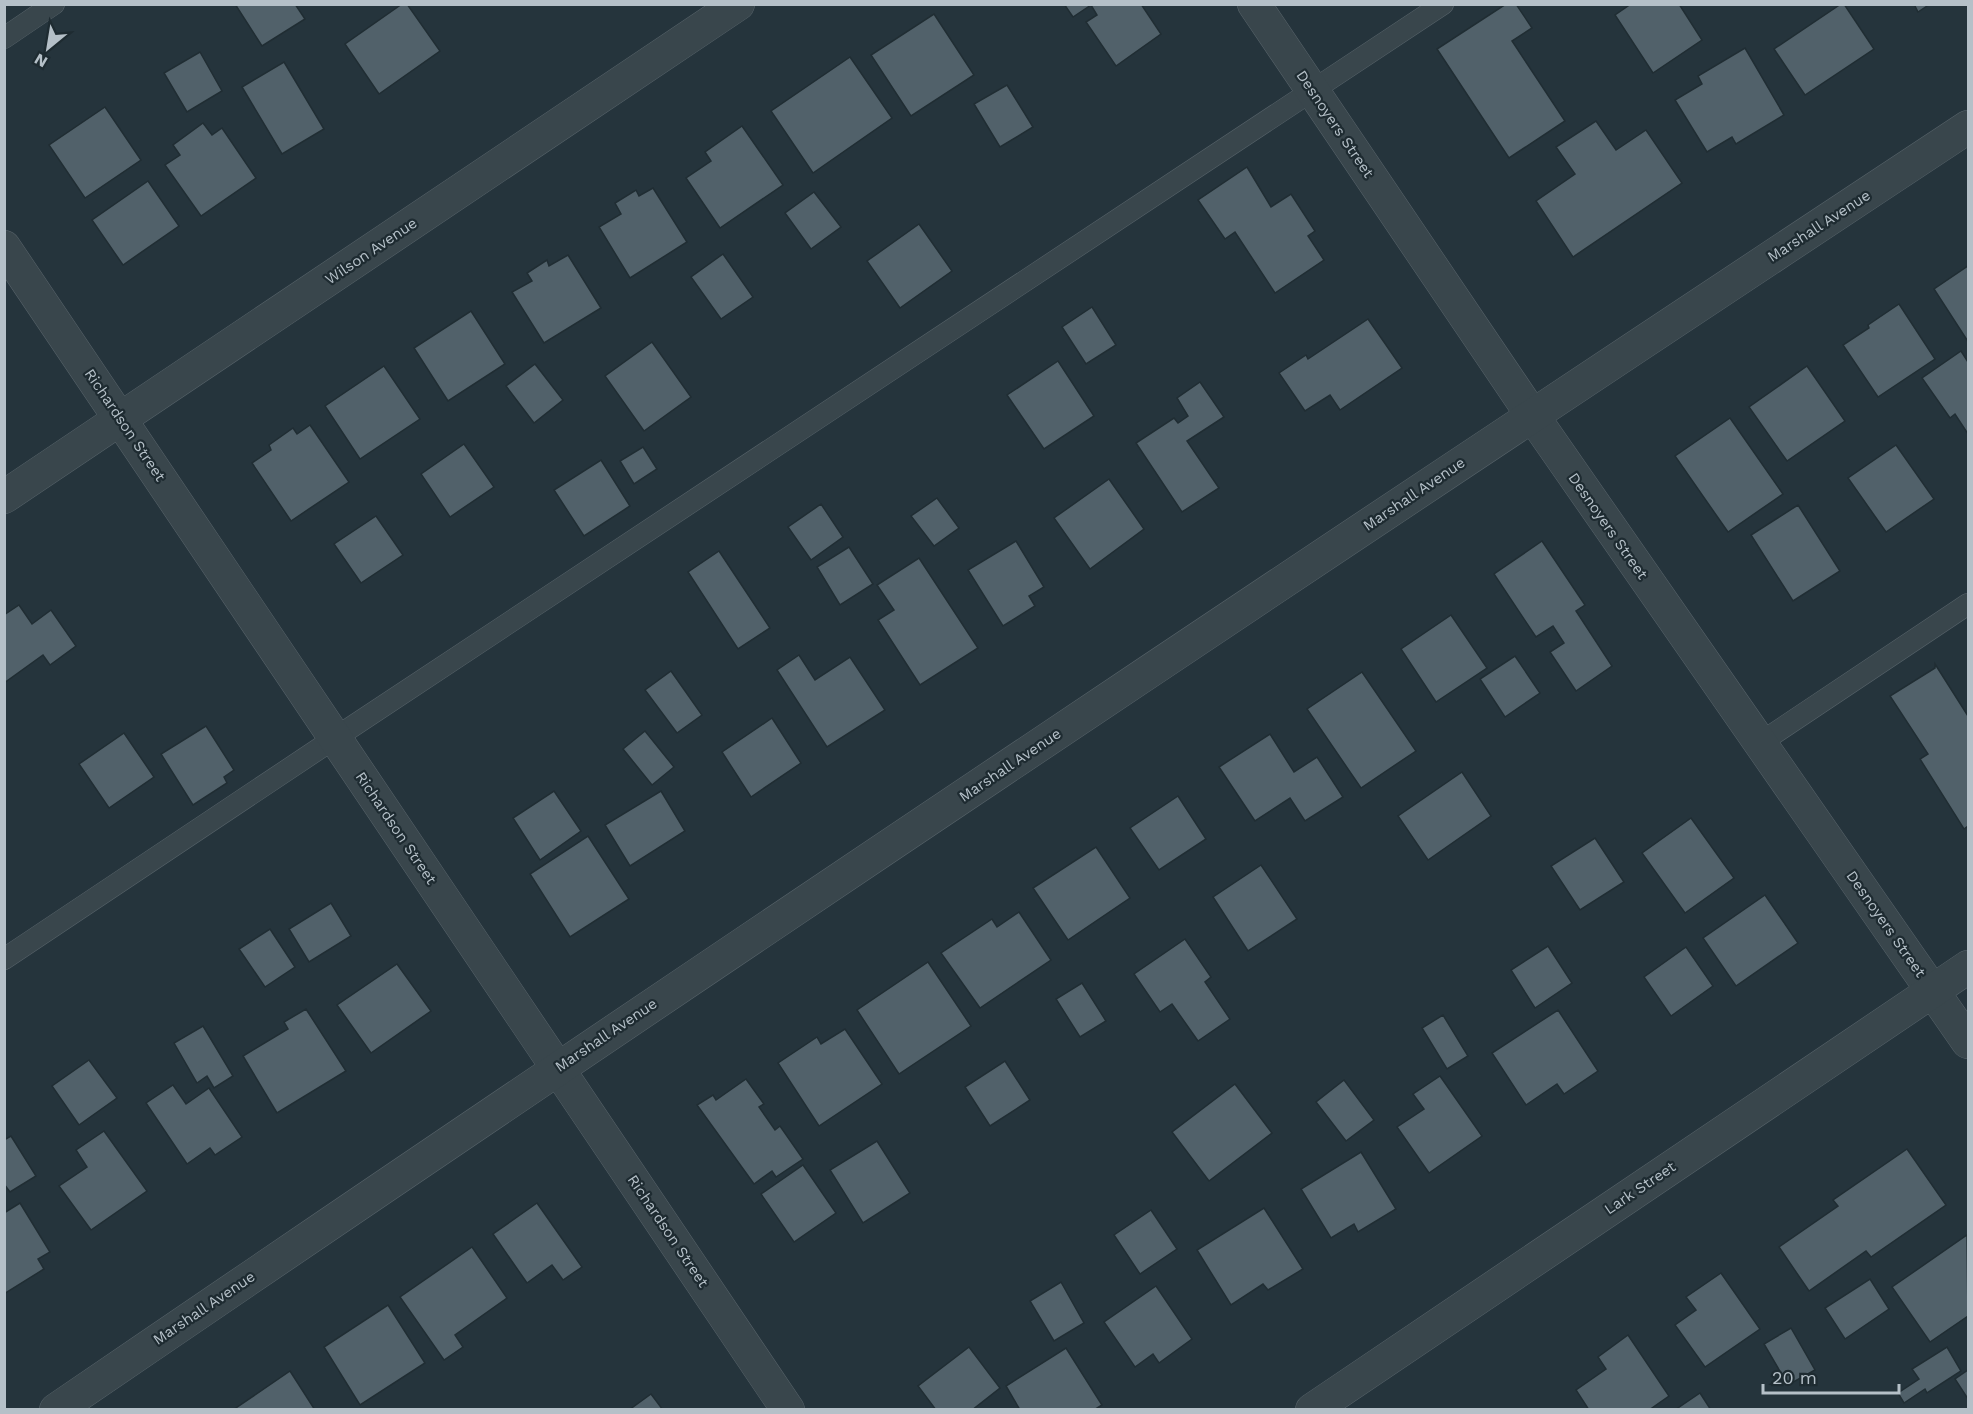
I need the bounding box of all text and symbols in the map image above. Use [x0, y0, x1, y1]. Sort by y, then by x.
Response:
north arrow [18, 18, 78, 78]
text: N [31, 49, 51, 72]
street label: Desnoyers Street [1292, 67, 1378, 182]
street label: Marshall Avenue [1764, 186, 1874, 266]
street label: Wilson Avenue [322, 214, 420, 288]
street label: Richardson Street [81, 365, 170, 485]
street label: Marshall Avenue [1360, 453, 1468, 535]
street label: Desnoyers Street [1565, 469, 1652, 583]
street label: Marshall Avenue [956, 724, 1064, 806]
street label: Richardson Street [352, 768, 441, 888]
street label: Desnoyers Street [1843, 867, 1930, 981]
street label: Marshall Avenue [552, 994, 660, 1076]
street label: Lark Street [1601, 1157, 1680, 1218]
street label: Richardson Street [624, 1171, 713, 1291]
street label: Marshall Avenue [150, 1267, 258, 1349]
scale bar [1763, 1357, 1900, 1395]
text: 20 m [1772, 1367, 1817, 1388]

